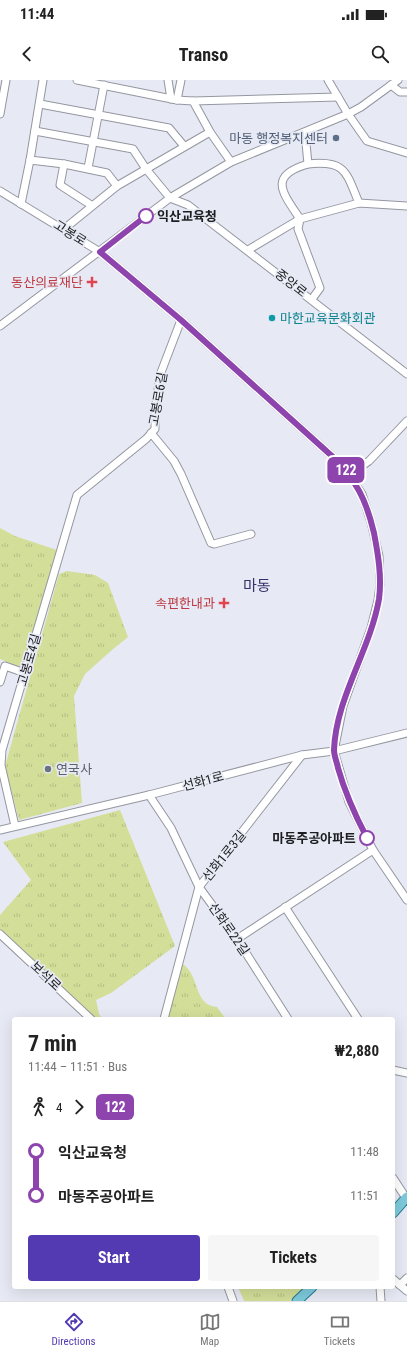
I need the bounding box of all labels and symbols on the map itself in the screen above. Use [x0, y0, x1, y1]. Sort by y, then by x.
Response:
place label: 마동 행정복지센터 [229, 131, 328, 146]
marker: 마동 행정복지센터 [331, 133, 341, 143]
marker: 익산교육청 [138, 208, 154, 224]
place label: 익산교육청 [157, 209, 217, 224]
street label: 고봉로 [51, 217, 89, 249]
street label: 중앙로 [272, 266, 310, 300]
place label: 동산의료재단 [11, 275, 83, 290]
marker: 동산의료재단 [86, 276, 98, 288]
place label: 마한교육문화회관 [280, 311, 376, 326]
marker: 마한교육문화회관 [267, 313, 277, 323]
street label: 고봉로6길 [146, 371, 170, 427]
line badge: 122 [323, 457, 369, 483]
district label: 마동 [243, 577, 271, 595]
place label: 속편한내과 [155, 596, 215, 611]
marker: 속편한내과 [218, 597, 230, 609]
street label: 고봉로4길 [14, 632, 44, 688]
place label: 연국사 [56, 762, 92, 777]
marker: 연국사 [43, 764, 53, 774]
street label: 선화1로 [181, 768, 225, 794]
street label: 선화1로3길 [199, 828, 249, 884]
marker: 마동주공아파트 [359, 830, 375, 846]
place label: 마동주공아파트 [272, 831, 356, 846]
street label: 선화로22길 [205, 900, 253, 958]
street label: 보석로 [28, 958, 64, 994]

